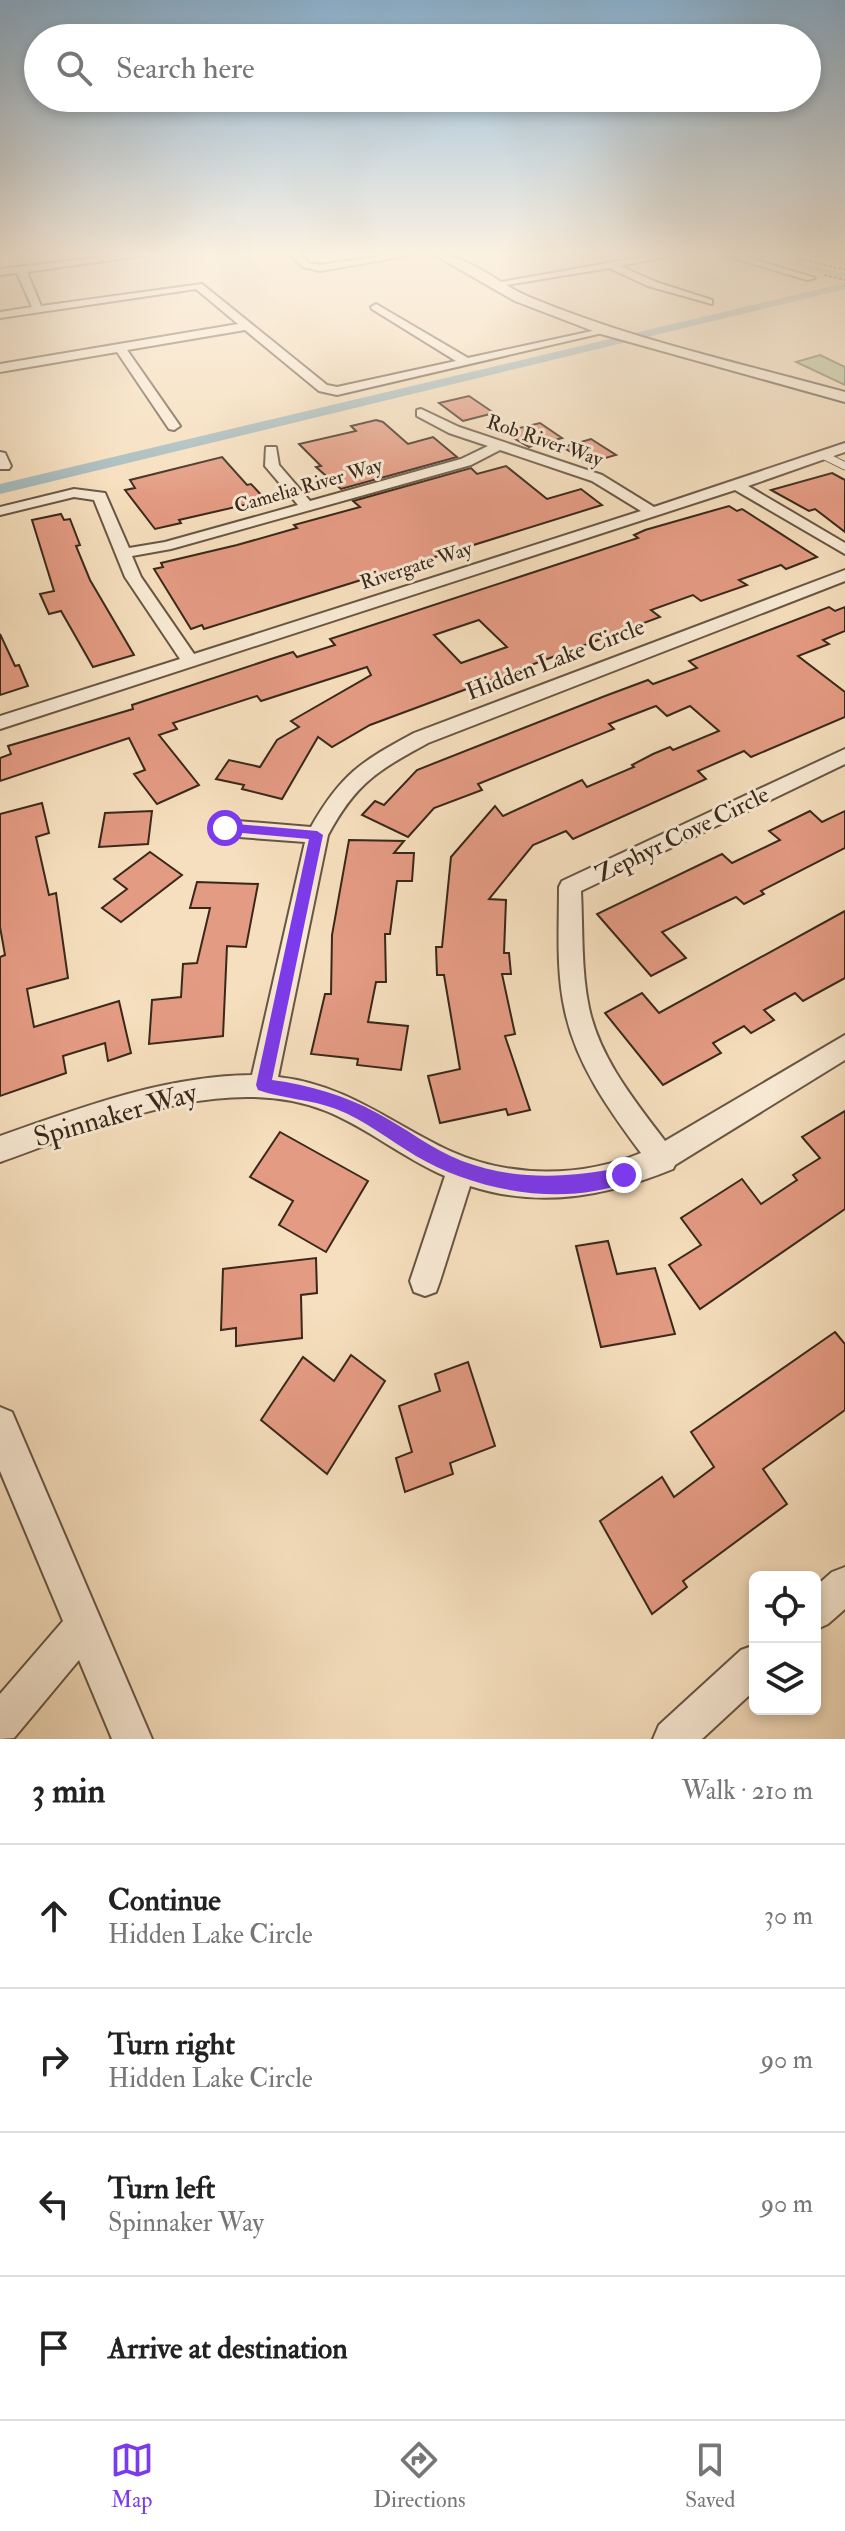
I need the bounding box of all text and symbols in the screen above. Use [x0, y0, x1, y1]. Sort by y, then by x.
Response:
search box [24, 24, 821, 112]
icon: search [52, 46, 96, 90]
text: Search here [116, 50, 255, 87]
street label: Rob River Way [483, 409, 607, 472]
street label: Camelia River Way [231, 452, 386, 519]
street label: Rivergate Way [357, 535, 476, 595]
street label: Hidden Lake Circle [461, 611, 649, 708]
street label: Zephyr Cove Circle [590, 779, 774, 890]
route start [207, 810, 243, 846]
street label: Spinnaker Way [30, 1075, 202, 1155]
route end [606, 1157, 642, 1193]
map controls [749, 1571, 821, 1715]
button: locate [749, 1571, 821, 1643]
button: layers [749, 1643, 821, 1715]
text: 3 min [32, 1770, 105, 1813]
text: Walk · 210 m [682, 1775, 813, 1807]
text: Continue [108, 1882, 221, 1919]
icon: ahead [32, 1894, 76, 1938]
text: 30 m [764, 1900, 813, 1932]
text: Hidden Lake Circle [108, 1919, 313, 1951]
text: Turn right [108, 2026, 235, 2063]
icon: right [32, 2038, 76, 2082]
text: 90 m [761, 2044, 813, 2076]
text: Hidden Lake Circle [108, 2063, 313, 2095]
text: Turn left [108, 2170, 215, 2207]
icon: left [32, 2182, 76, 2226]
text: 90 m [761, 2188, 813, 2220]
text: Spinnaker Way [108, 2207, 264, 2239]
icon: arrive [32, 2326, 76, 2370]
text: Arrive at destination [108, 2330, 348, 2367]
tab: Map [110, 2438, 154, 2514]
tab: Directions [373, 2438, 466, 2514]
tab: Saved [685, 2438, 735, 2514]

